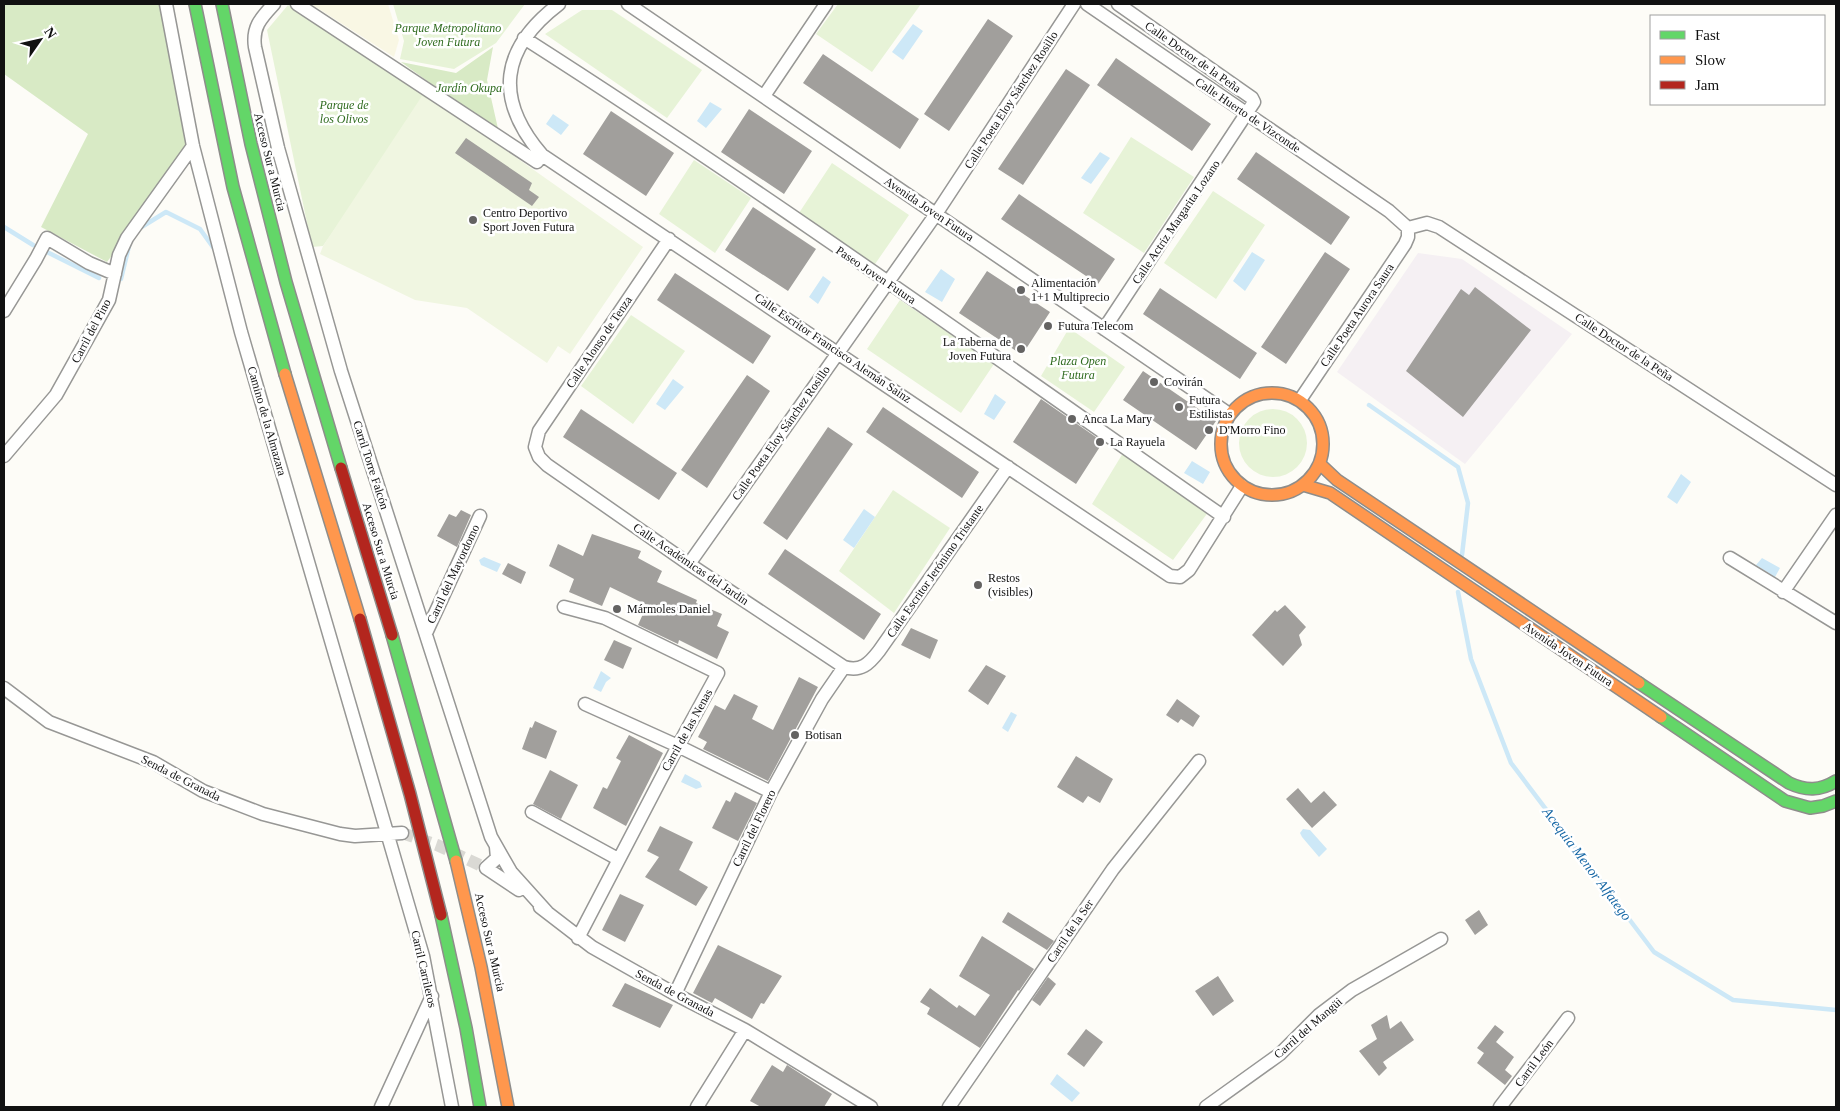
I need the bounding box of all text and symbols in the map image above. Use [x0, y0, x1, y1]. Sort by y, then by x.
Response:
north arrow [15, 15, 65, 65]
legend [1650, 15, 1825, 105]
street label: Calle Doctor de la Peña [1142, 19, 1244, 96]
park label: Parque Metropolitano Joven Futura [394, 21, 501, 49]
text: N [41, 25, 59, 41]
text: Fast [1695, 27, 1721, 43]
street label: Calle Poeta Eloy Sánchez Rosillo [961, 29, 1061, 171]
text: Slow [1695, 52, 1726, 68]
street label: Calle Huerto de Vizconde [1193, 75, 1303, 155]
text: Jam [1695, 77, 1719, 93]
park label: Jardín Okupa [436, 81, 502, 95]
park label: Parque de los Olivos [318, 98, 369, 126]
street label: Acceso Sur a Murcia [251, 111, 289, 213]
street label: Calle Actriz Margarita Lozano [1129, 157, 1223, 287]
street label: Avenida Joven Futura [882, 174, 977, 245]
place label: Centro Deportivo Sport Joven Futura [483, 206, 575, 234]
marker: Centro Deportivo Sport Joven Futura [467, 214, 479, 226]
street label: Paseo Joven Futura [833, 243, 919, 307]
street label: Calle Poeta Aurora Saura [1317, 260, 1397, 369]
place label: Alimentación 1+1 Multiprecio [1031, 276, 1109, 304]
marker: Alimentación 1+1 Multiprecio [1015, 284, 1027, 296]
street label: Calle Escritor Francisco Alemán Sainz [752, 290, 914, 406]
street label: Calle Alonso de Tenza [563, 293, 635, 391]
street label: Carril del Pino [68, 297, 114, 365]
street label: Calle Doctor de la Peña [1572, 310, 1676, 384]
place label: Futura Telecom [1058, 319, 1134, 333]
marker: Futura Telecom [1042, 320, 1054, 332]
place label: La Taberna de Joven Futura [943, 335, 1012, 363]
marker: La Taberna de Joven Futura [1015, 343, 1027, 355]
park label: Plaza Open Futura [1049, 354, 1106, 382]
street label: Calle Poeta Eloy Sánchez Rosillo [729, 363, 833, 503]
street label: Camino de la Almazara [245, 365, 289, 478]
place label: Covirán [1164, 375, 1203, 389]
marker: Covirán [1148, 376, 1160, 388]
place label: Futura Estilistas [1189, 393, 1233, 421]
marker: Futura Estilistas [1173, 401, 1185, 413]
place label: Anca La Mary [1082, 412, 1152, 426]
marker: Anca La Mary [1066, 413, 1078, 425]
street label: Carril Torre Falcón [350, 419, 392, 511]
place label: D'Morro Fino [1219, 423, 1286, 437]
marker: D'Morro Fino [1203, 424, 1215, 436]
place label: La Rayuela [1110, 435, 1166, 449]
marker: La Rayuela [1094, 436, 1106, 448]
street label: Acceso Sur a Murcia [360, 501, 403, 602]
street label: Calle Escritor Jerónimo Tristante [884, 502, 986, 640]
street label: Calle Académicas del Jardín [631, 520, 751, 608]
street label: Carril del Mayordomo [424, 522, 482, 626]
place label: Restos (visibles) [988, 571, 1033, 599]
marker: Restos (visibles) [972, 579, 984, 591]
place label: Mármoles Daniel [627, 602, 711, 616]
marker: Mármoles Daniel [611, 603, 623, 615]
street label: Avenida Joven Futura [1521, 619, 1616, 690]
street label: Carril de las Nenas [659, 686, 715, 773]
place label: Botisan [805, 728, 842, 742]
marker: Botisan [789, 729, 801, 741]
street label: Senda de Granada [139, 752, 224, 804]
street label: Carril del Florero [729, 787, 779, 869]
water label: Acequia Menor Alfatego [1539, 804, 1634, 923]
street label: Acceso Sur a Murcia [472, 891, 508, 993]
street label: Carril de la Ser [1044, 897, 1096, 965]
street label: Carril Carrileros [408, 929, 440, 1009]
street label: Senda de Granada [633, 966, 717, 1020]
street label: Carril del Mangüi [1271, 994, 1346, 1061]
street label: Carril León [1512, 1037, 1556, 1089]

